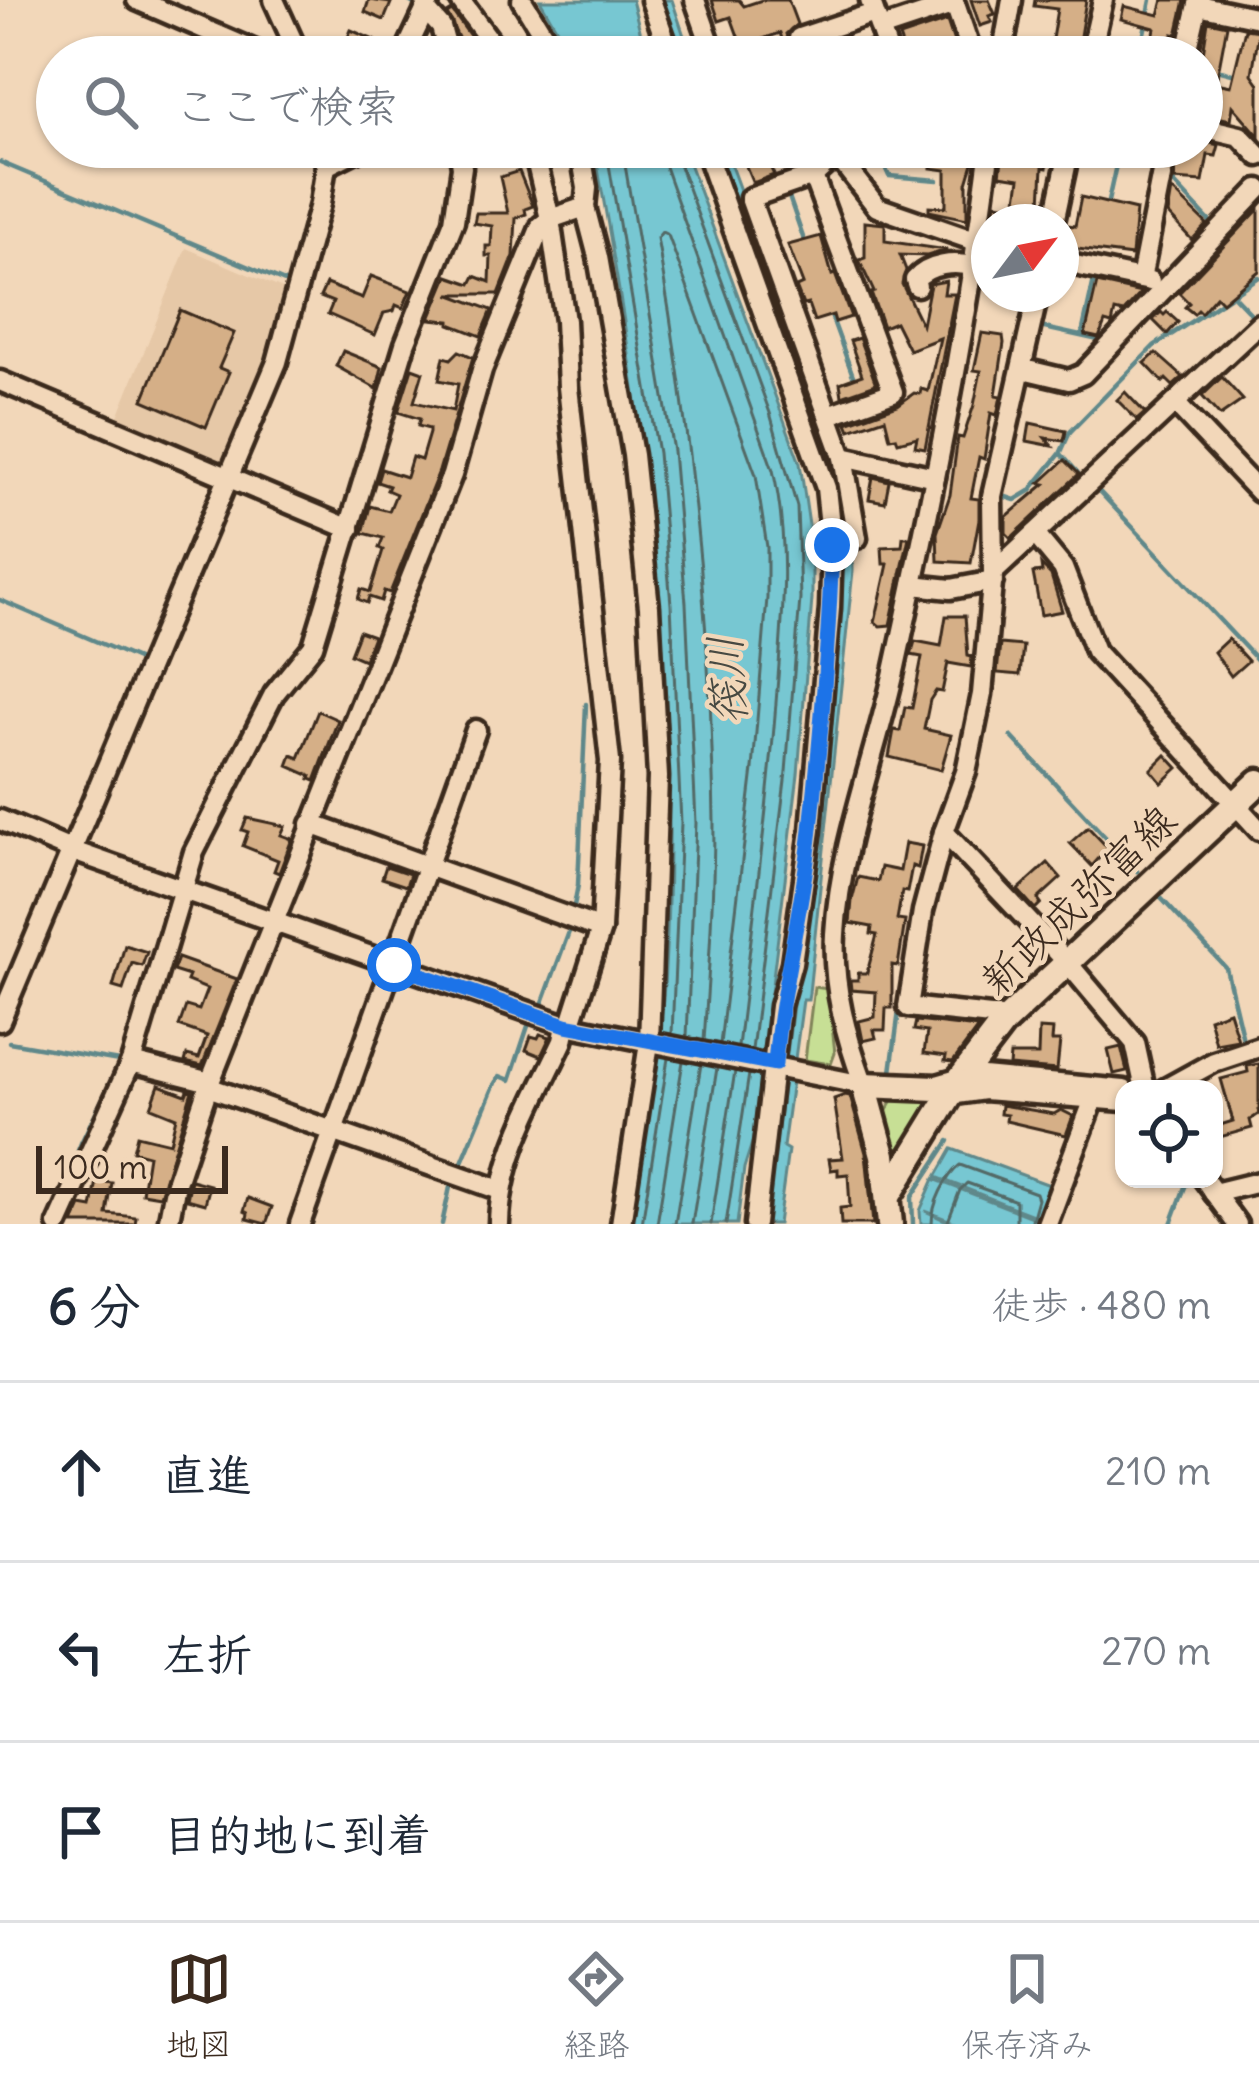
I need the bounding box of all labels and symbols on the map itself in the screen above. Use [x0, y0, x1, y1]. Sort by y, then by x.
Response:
north arrow [971, 204, 1079, 312]
route end [805, 518, 859, 572]
water label: 筏川 [696, 633, 758, 727]
street label: 新政成弥富線 [969, 794, 1187, 1006]
route start [367, 938, 421, 992]
scale bar [36, 1140, 228, 1193]

